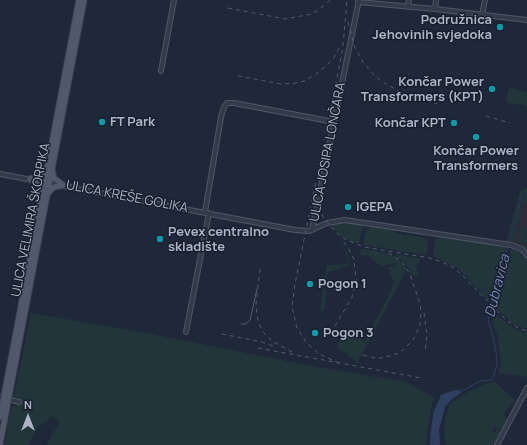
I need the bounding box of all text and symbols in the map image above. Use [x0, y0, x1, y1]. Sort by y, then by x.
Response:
place label: Podružnica Jehovinih svjedoka [372, 12, 492, 43]
marker: Podružnica Jehovinih svjedoka [495, 22, 505, 32]
place label: Končar Power Transformers (KPT) [361, 74, 484, 105]
street label: ULICA JOSIPA LONČARA [307, 81, 349, 223]
marker: Končar Power Transformers (KPT) [487, 84, 497, 94]
place label: FT Park [110, 114, 155, 130]
place label: Končar KPT [375, 115, 446, 131]
marker: FT Park [97, 117, 107, 127]
marker: Končar KPT [449, 118, 459, 128]
marker: Končar Power Transformers [471, 132, 481, 142]
street label: ULICA VELIMIRA ŠKORPIKA [8, 142, 54, 298]
place label: Končar Power Transformers [433, 143, 519, 174]
street label: ULICA KREŠE GOLIKA [65, 178, 189, 216]
place label: IGEPA [356, 199, 393, 215]
marker: IGEPA [343, 202, 353, 212]
place label: Pevex centralno skladište [168, 224, 269, 255]
marker: Pevex centralno skladište [155, 234, 165, 244]
water label: Dubravica [482, 253, 514, 319]
place label: Pogon 1 [318, 276, 367, 292]
marker: Pogon 1 [305, 279, 315, 289]
place label: Pogon 3 [323, 325, 374, 341]
marker: Pogon 3 [310, 328, 320, 338]
north arrow [8, 397, 48, 437]
text: N [24, 397, 32, 412]

